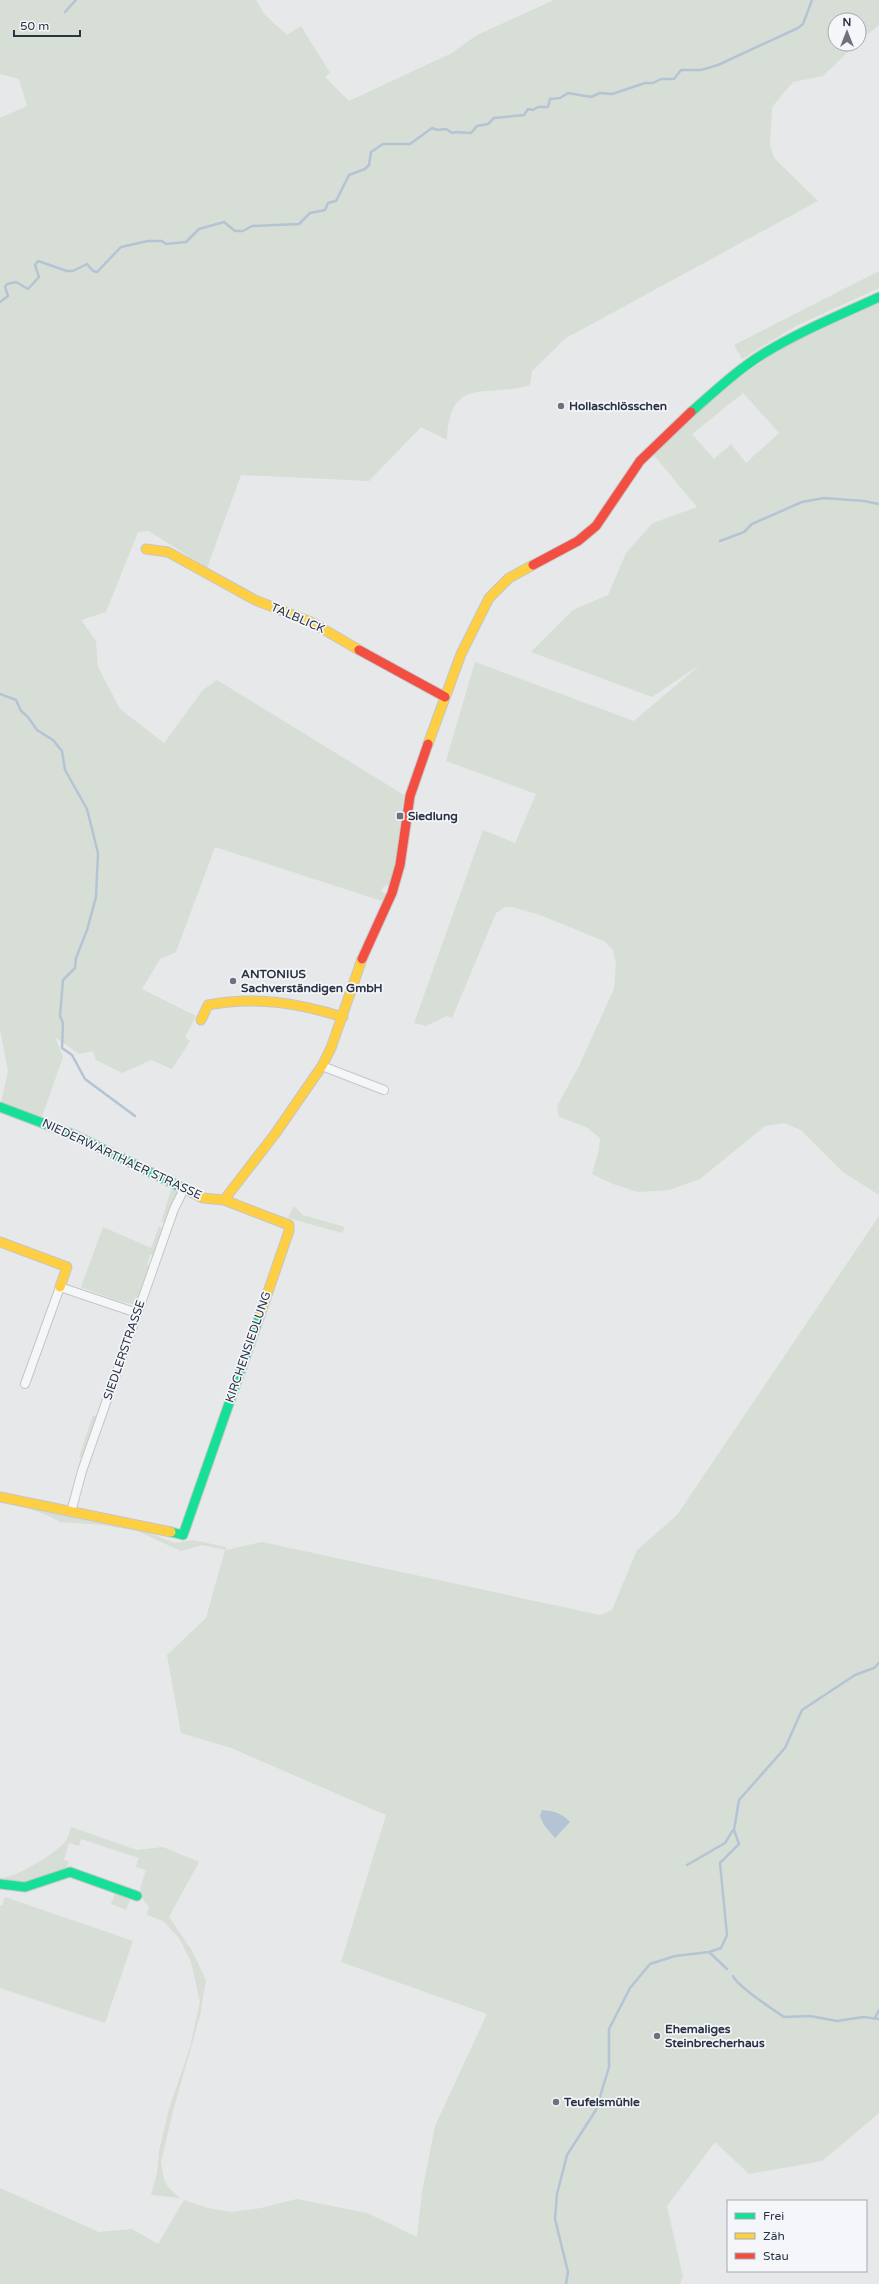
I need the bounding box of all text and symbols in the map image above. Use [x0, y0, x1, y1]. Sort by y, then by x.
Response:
scale bar [14, 12, 80, 38]
north arrow [827, 12, 867, 52]
text: N [843, 16, 851, 29]
text: 50 m [20, 19, 49, 33]
place label: Hollaschlösschen [569, 399, 667, 413]
marker: Hollaschlösschen [556, 401, 566, 411]
street label: TALBLICK [269, 600, 327, 636]
place label: Siedlung [408, 809, 458, 824]
marker: Siedlung [395, 811, 405, 821]
place label: ANTONIUS Sachverständigen GmbH [241, 967, 383, 996]
marker: ANTONIUS Sachverständigen GmbH [228, 976, 238, 986]
street label: NIEDERWARTHAER STRASSE [40, 1116, 204, 1202]
street label: KIRCHENSIEDLUNG [222, 1290, 274, 1404]
street label: SIEDLERSTRASSE [100, 1298, 148, 1402]
place label: Ehemaliges Steinbrecherhaus [665, 2022, 765, 2050]
marker: Ehemaliges Steinbrecherhaus [652, 2031, 662, 2041]
place label: Teufelsmühle [563, 2095, 640, 2109]
marker: Teufelsmühle [551, 2097, 561, 2107]
legend [727, 2200, 867, 2272]
text: Frei [763, 2209, 784, 2223]
text: Zäh [763, 2229, 785, 2243]
text: Stau [763, 2249, 789, 2263]

